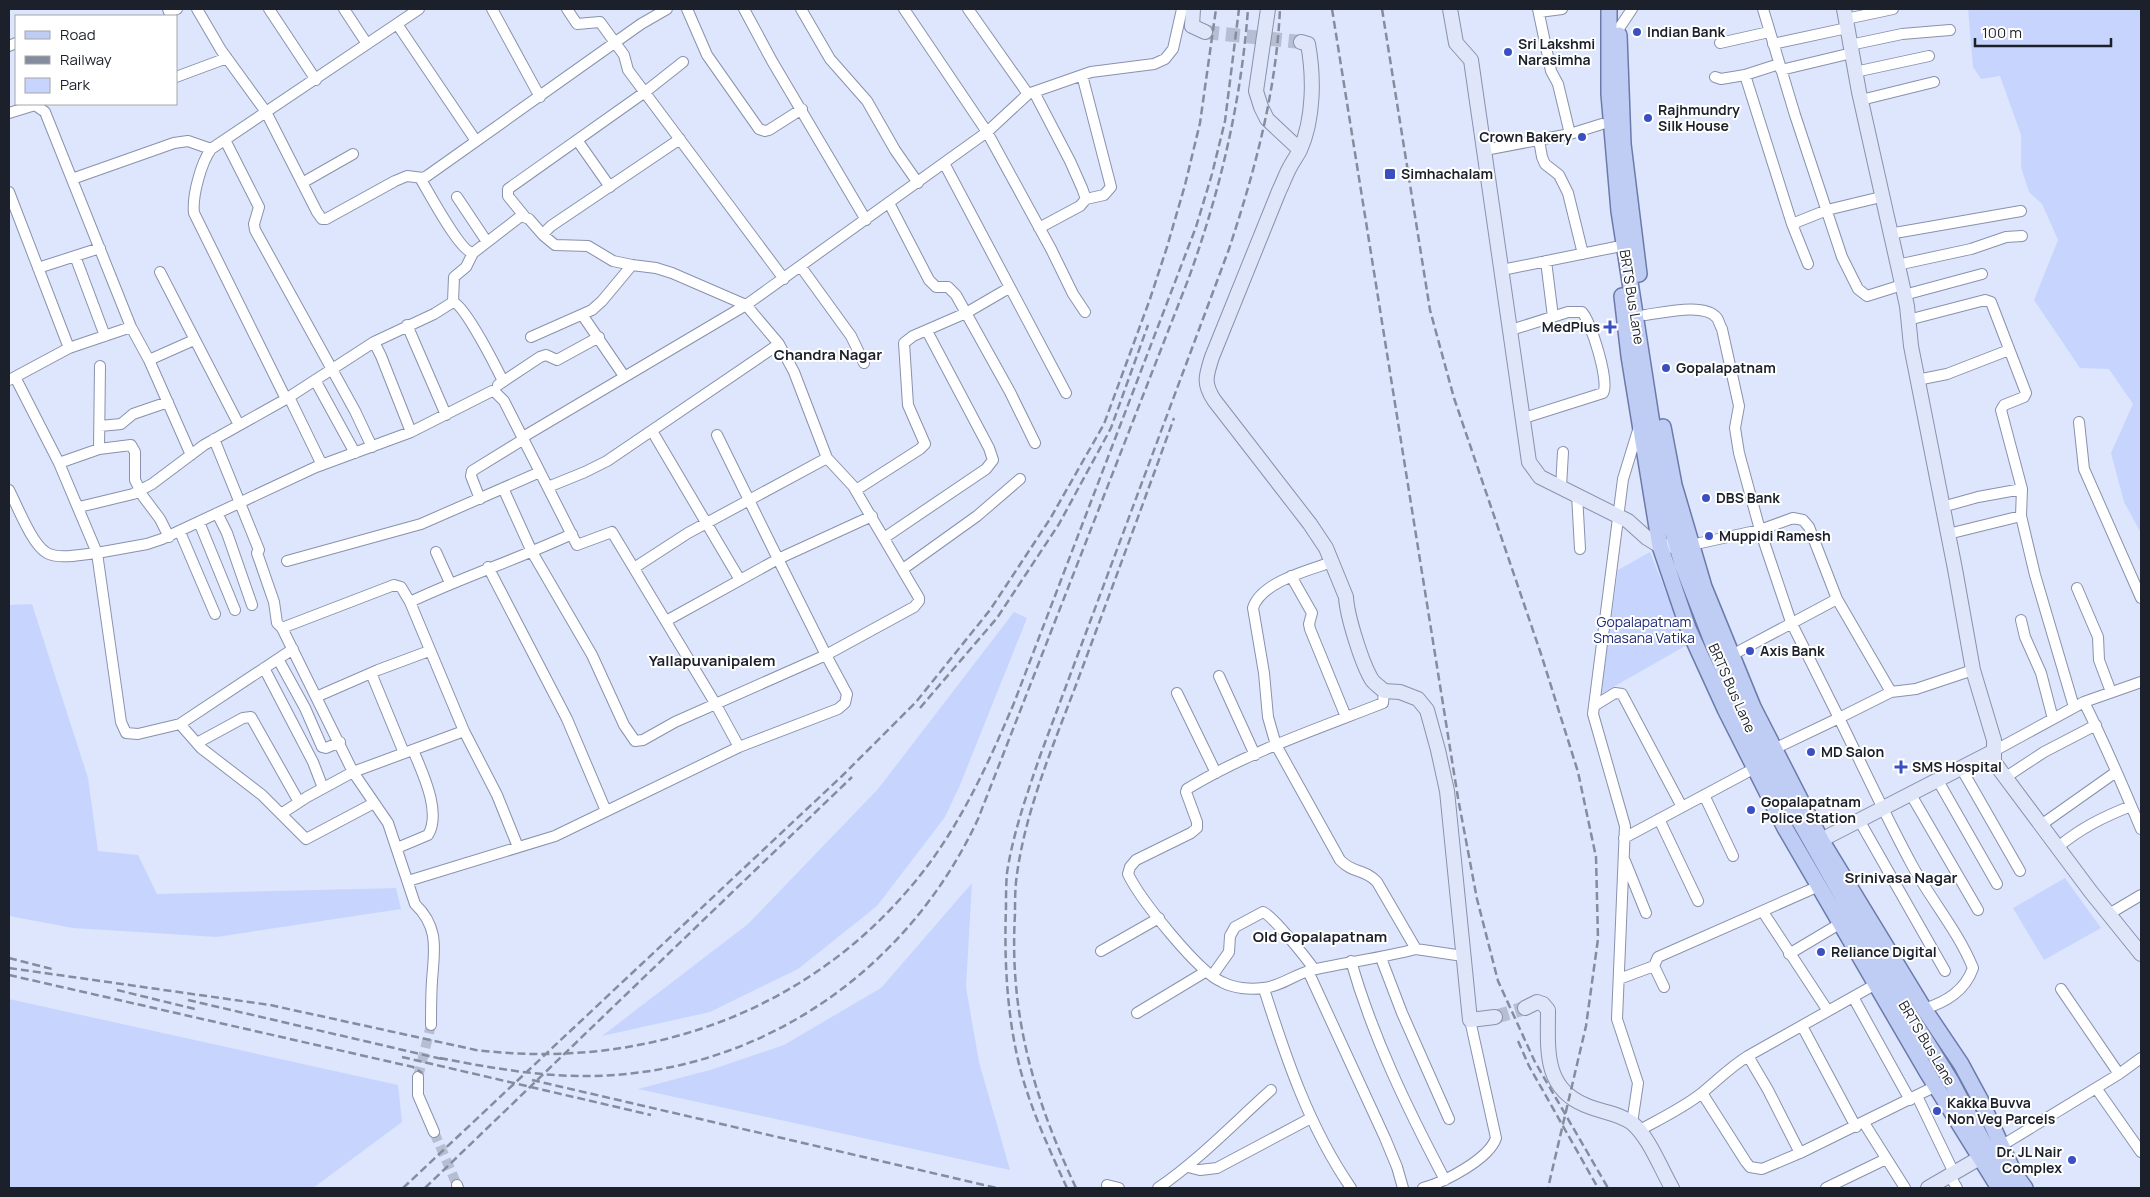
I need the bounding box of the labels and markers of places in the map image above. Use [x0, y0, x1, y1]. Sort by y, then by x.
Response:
place label: Indian Bank [1647, 22, 1725, 41]
marker: Indian Bank [1631, 26, 1643, 38]
place label: Sri Lakshmi Narasimha [1518, 34, 1595, 69]
marker: Sri Lakshmi Narasimha [1502, 46, 1514, 58]
place label: Rajhmundry Silk House [1658, 100, 1740, 135]
marker: Rajhmundry Silk House [1642, 112, 1654, 124]
place label: Crown Bakery [1479, 127, 1572, 146]
marker: Crown Bakery [1576, 131, 1588, 143]
place label: Simhachalam [1401, 164, 1493, 183]
marker: Simhachalam [1383, 167, 1397, 181]
place label: MedPlus [1542, 317, 1600, 336]
marker: MedPlus [1604, 321, 1616, 333]
place label: Gopalapatnam [1676, 358, 1776, 377]
marker: Gopalapatnam [1660, 362, 1672, 374]
place label: DBS Bank [1716, 488, 1780, 507]
marker: DBS Bank [1700, 492, 1712, 504]
place label: Muppidi Ramesh [1719, 526, 1831, 545]
marker: Muppidi Ramesh [1703, 530, 1715, 542]
place label: Axis Bank [1760, 641, 1825, 660]
marker: Axis Bank [1744, 645, 1756, 657]
place label: MD Salon [1821, 742, 1884, 761]
marker: MD Salon [1805, 746, 1817, 758]
place label: SMS Hospital [1912, 757, 2002, 776]
marker: SMS Hospital [1894, 760, 1908, 774]
place label: Gopalapatnam Police Station [1761, 792, 1861, 827]
marker: Gopalapatnam Police Station [1745, 804, 1757, 816]
place label: Reliance Digital [1831, 942, 1937, 961]
marker: Reliance Digital [1815, 946, 1827, 958]
place label: Kakka Buvva Non Veg Parcels [1947, 1093, 2056, 1128]
marker: Kakka Buvva Non Veg Parcels [1931, 1105, 1943, 1117]
place label: Dr. JL Nair Complex [1996, 1142, 2062, 1177]
marker: Dr. JL Nair Complex [2066, 1154, 2078, 1166]

